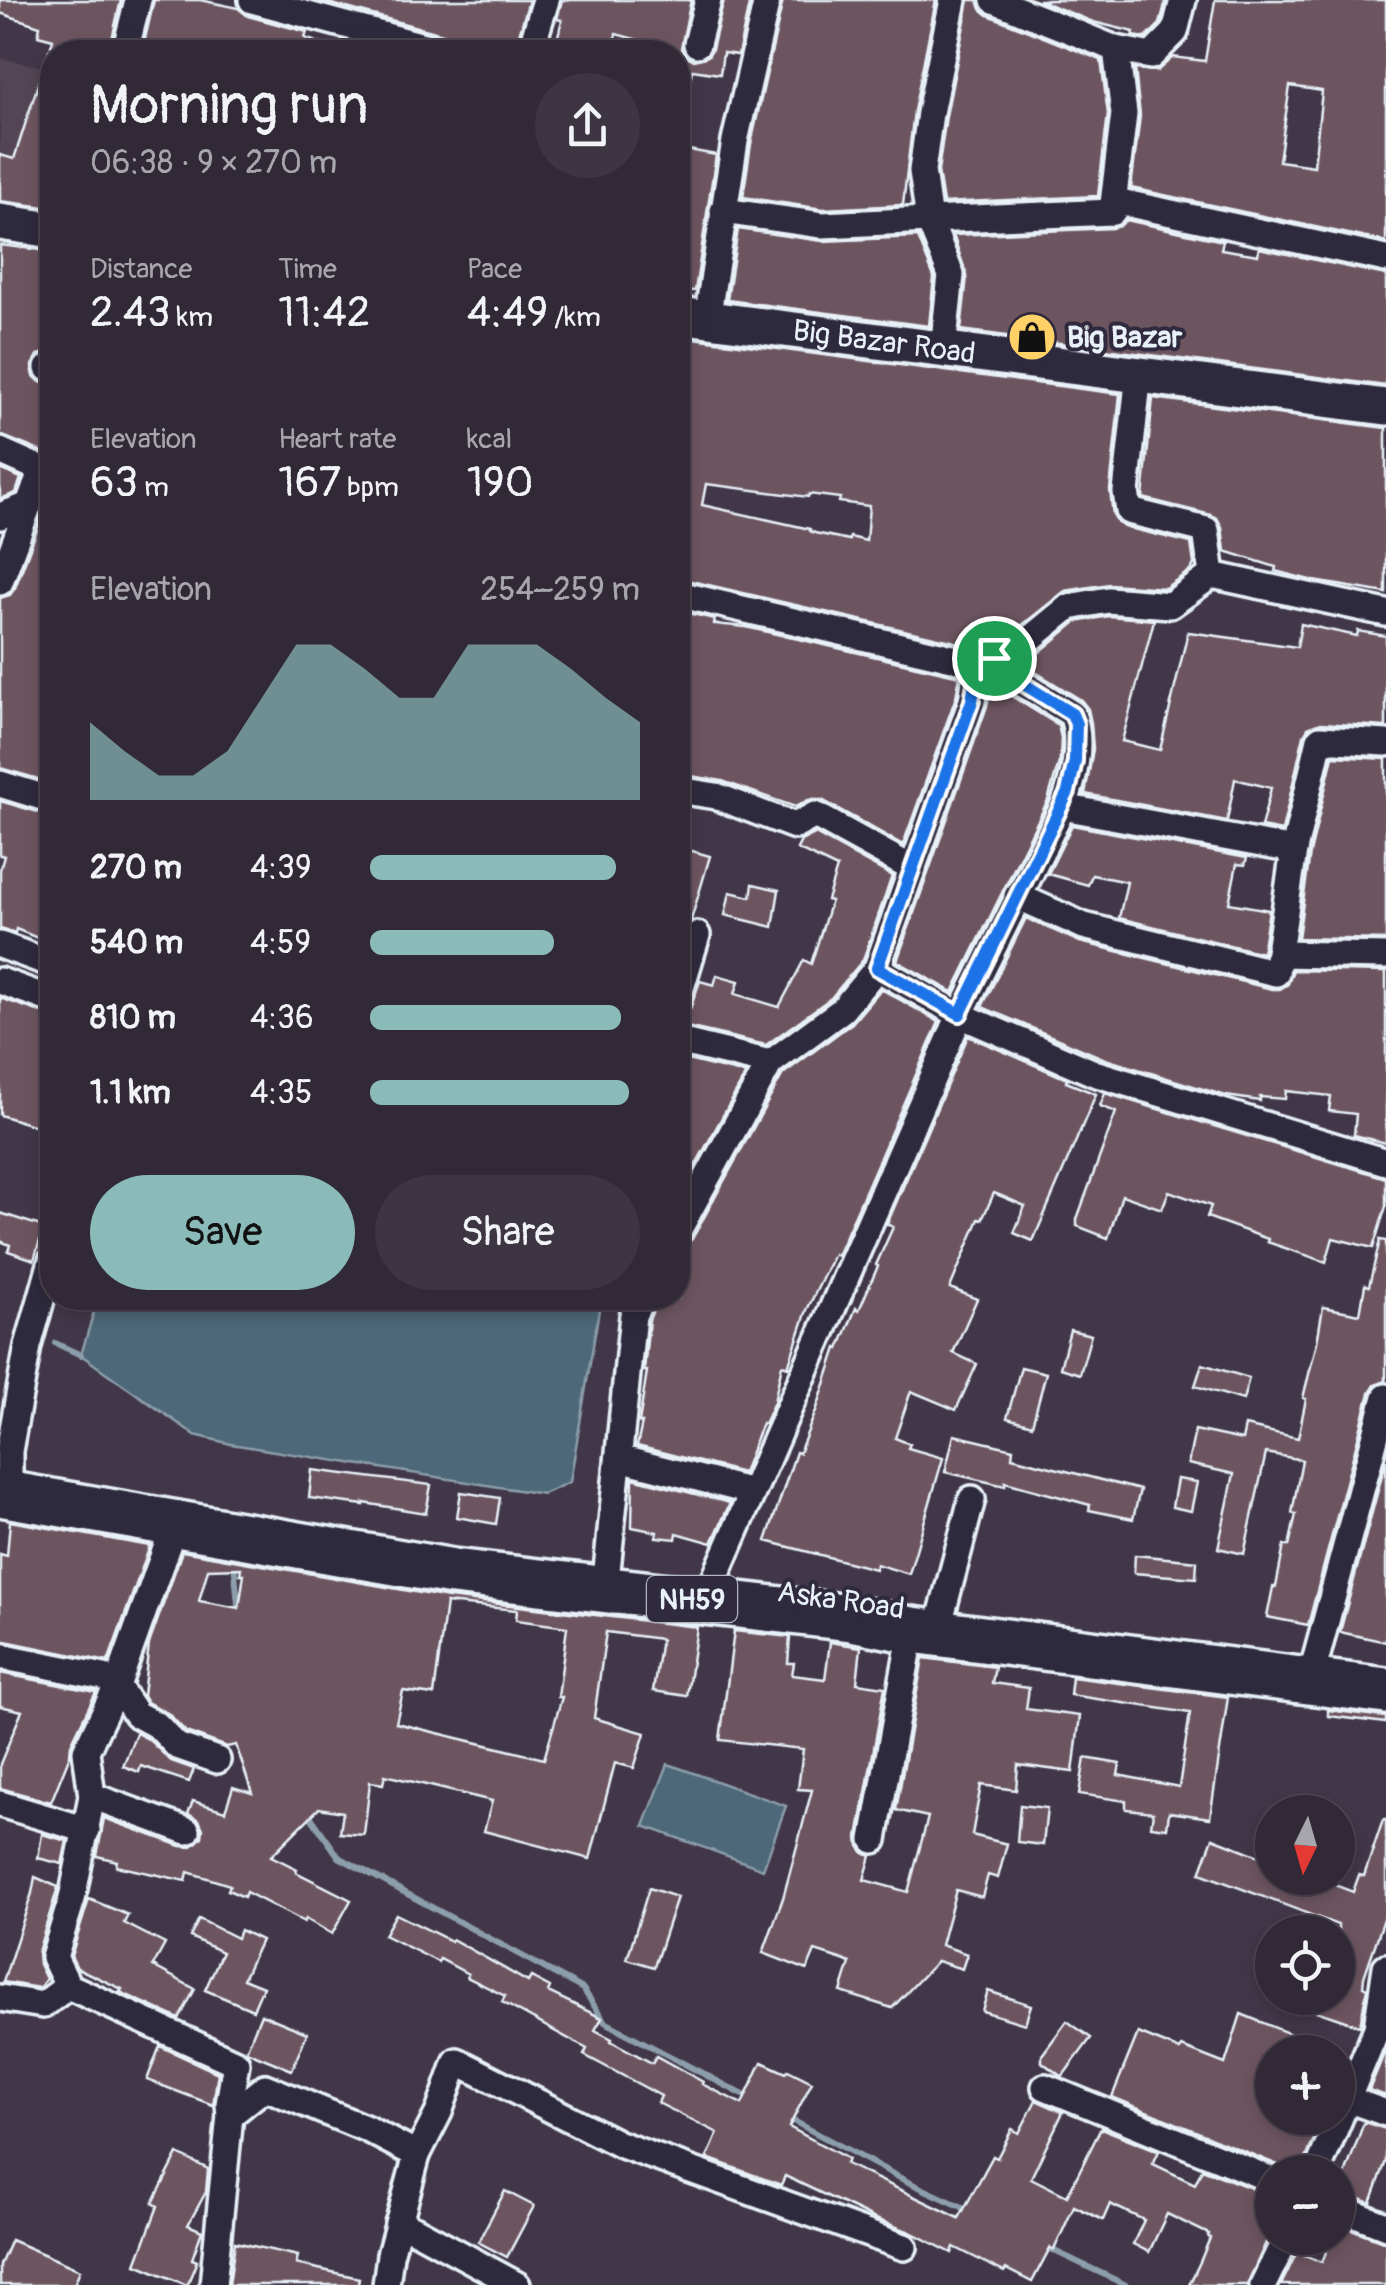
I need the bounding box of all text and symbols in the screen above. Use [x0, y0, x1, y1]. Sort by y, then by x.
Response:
text: Morning run [90, 71, 368, 140]
button: share [535, 73, 640, 178]
text: 06:38 · 9 × 270 m [90, 143, 337, 183]
text: Distance [90, 252, 192, 287]
text: Time [278, 252, 337, 287]
text: Pace [467, 252, 522, 287]
text: 2.43 [90, 287, 170, 339]
text: 11:42 [278, 287, 370, 339]
text: 4:49 [467, 287, 548, 339]
text: km [170, 300, 213, 335]
text: /km [548, 300, 601, 335]
shop icon: Big Bazar [1006, 311, 1058, 363]
street label: Big Bazar Road [791, 312, 978, 372]
place label: Big Bazar [1067, 319, 1182, 356]
text: Elevation [90, 422, 197, 457]
text: Heart rate [278, 422, 396, 457]
text: kcal [467, 422, 512, 457]
text: 63 [90, 457, 138, 509]
text: 167 [278, 457, 341, 509]
text: 190 [467, 457, 533, 509]
text: m [138, 470, 169, 505]
text: bpm [341, 470, 399, 505]
text: Elevation [90, 570, 212, 610]
text: 254–259 m [480, 570, 640, 610]
pin [952, 616, 1037, 701]
icon: arrive [967, 631, 1022, 686]
text: 270 m [90, 848, 182, 888]
text: 4:39 [250, 848, 311, 888]
text: 540 m [90, 923, 183, 963]
text: 4:59 [250, 923, 311, 963]
text: 810 m [90, 998, 176, 1038]
text: 4:36 [250, 998, 314, 1038]
text: 1.1 km [90, 1073, 171, 1113]
text: 4:35 [250, 1073, 312, 1113]
button: Save [90, 1175, 355, 1290]
button: Share [375, 1175, 640, 1290]
street label: Aska Road [775, 1573, 907, 1628]
road number: NH59 [647, 1576, 737, 1622]
north arrow [1255, 1795, 1355, 1895]
map controls [1255, 1795, 1355, 2255]
button: locate [1255, 1915, 1355, 2015]
button: + [1255, 2035, 1355, 2135]
button: − [1255, 2155, 1355, 2255]

